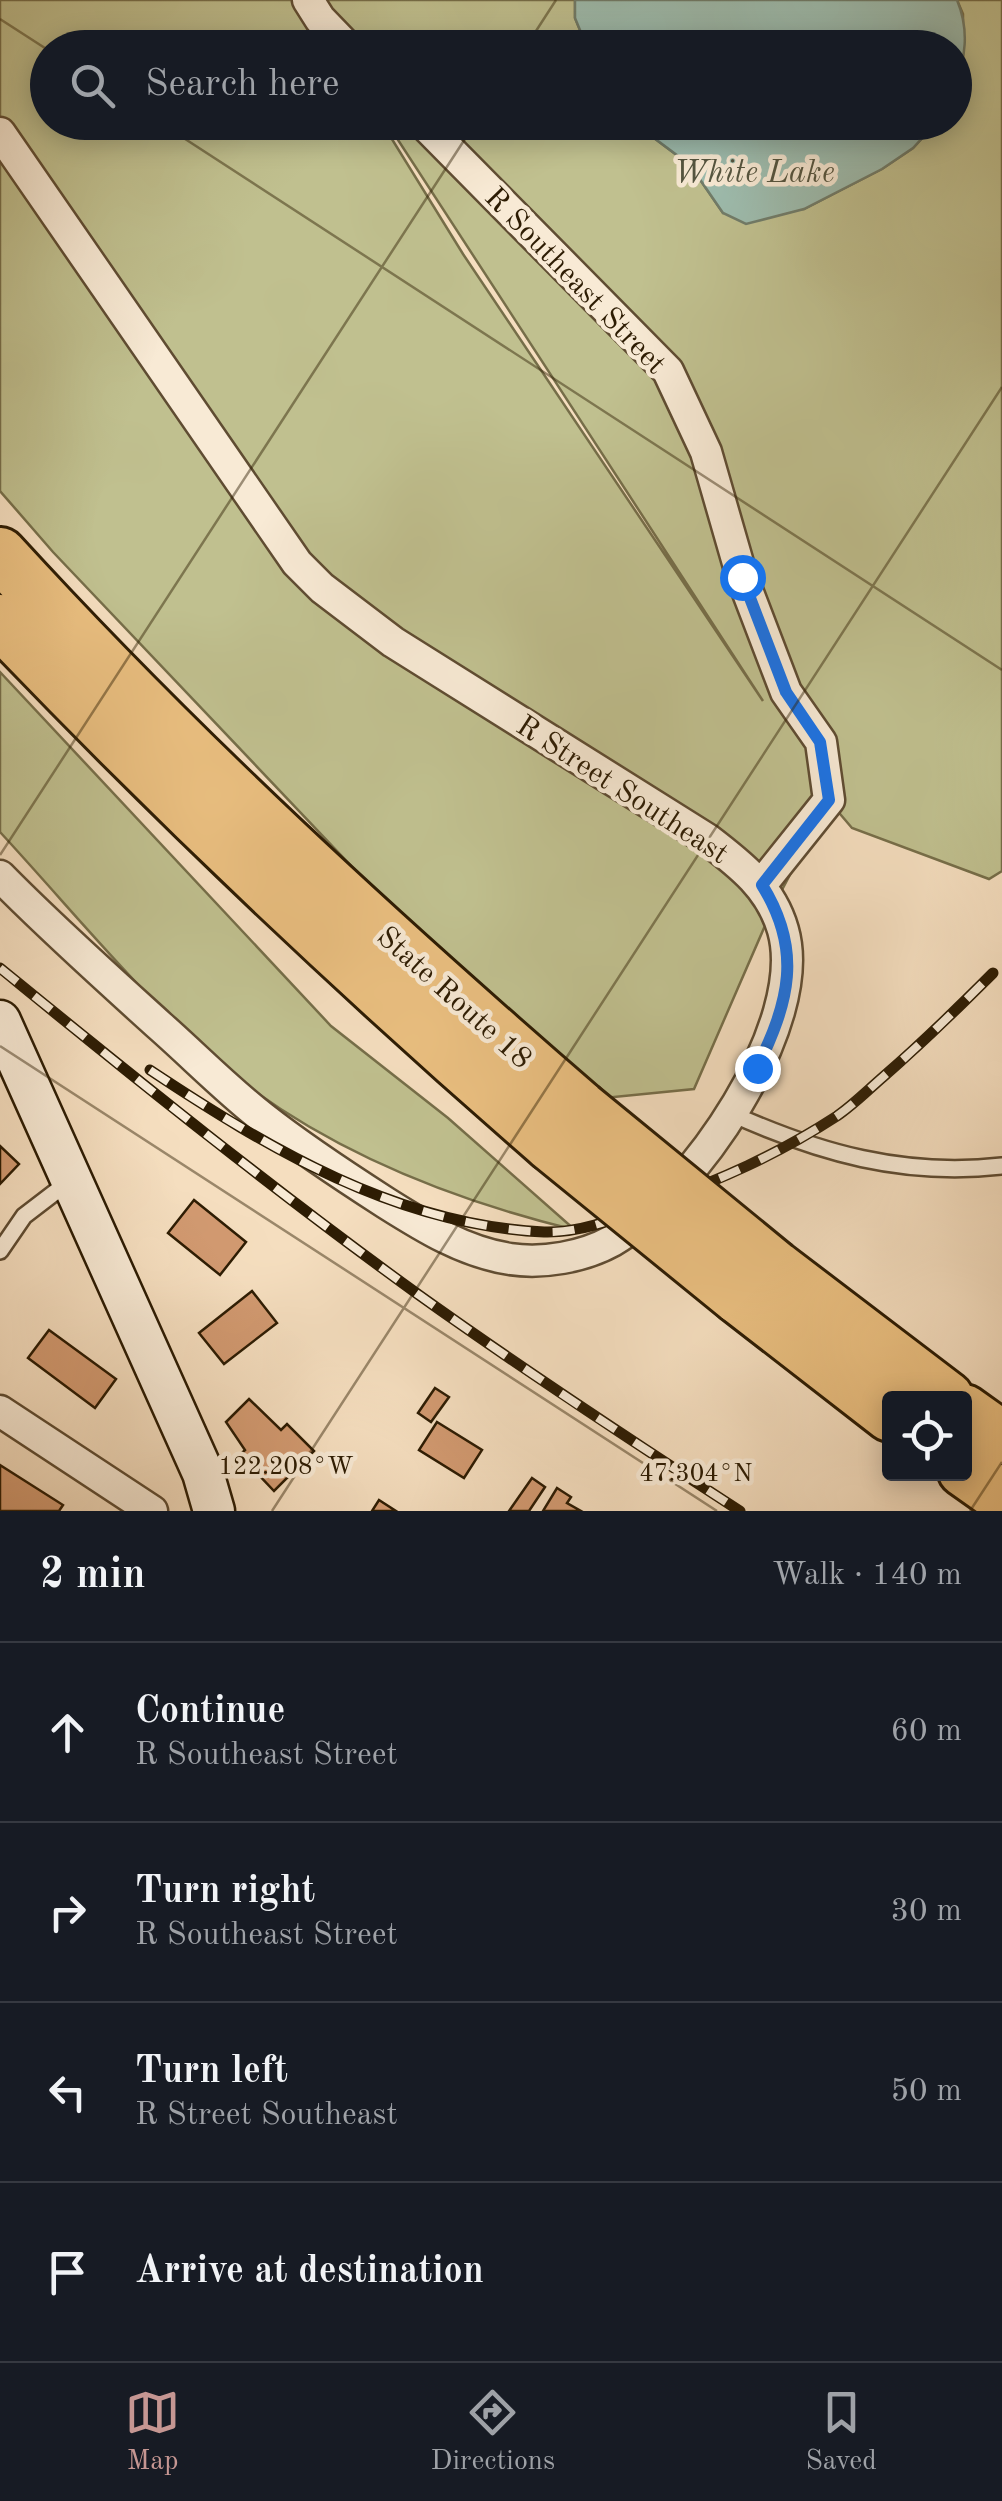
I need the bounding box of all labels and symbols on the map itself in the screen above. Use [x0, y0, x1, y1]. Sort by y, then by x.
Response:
water label: White Lake [673, 158, 835, 190]
street label: R Southeast Street [478, 182, 671, 380]
route start [720, 555, 766, 601]
street label: R Street Southeast [510, 711, 733, 870]
street label: State Route 18 [371, 922, 537, 1075]
route end [735, 1046, 781, 1092]
text: 122.208°W [218, 1455, 354, 1480]
text: 47.304°N [639, 1462, 753, 1487]

